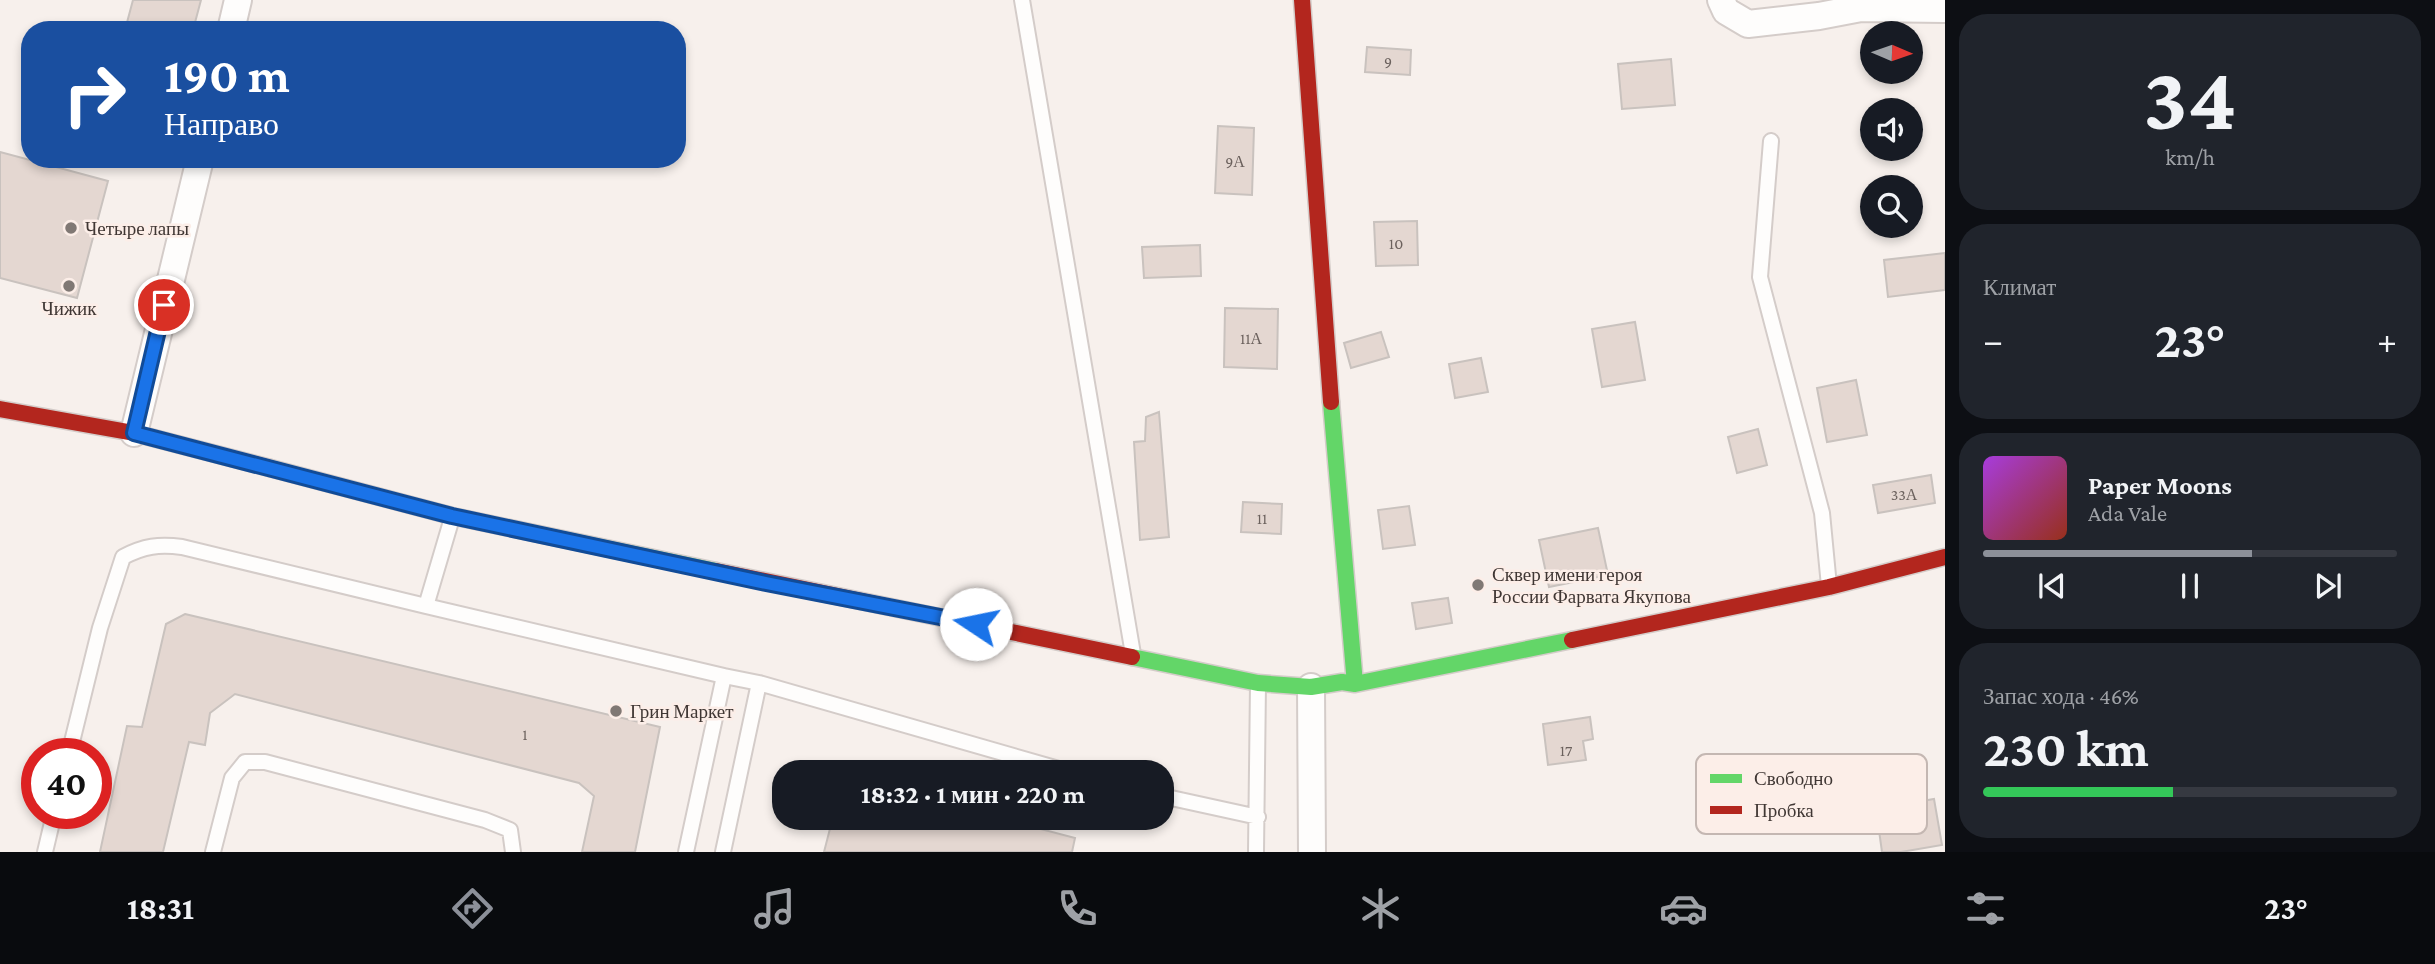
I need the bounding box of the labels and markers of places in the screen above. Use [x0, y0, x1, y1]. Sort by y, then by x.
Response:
place label: Четыре лапы [85, 218, 189, 239]
marker: Четыре лапы [63, 220, 79, 236]
pin [134, 275, 194, 335]
marker: Чижик [61, 278, 77, 294]
place label: Чижик [41, 298, 97, 319]
place label: Сквер имени героя России Фарвата Якупова [1492, 564, 1691, 607]
marker: Сквер имени героя России Фарвата Якупова [1470, 577, 1486, 593]
place label: Грин Маркет [630, 701, 734, 722]
marker: Грин Маркет [608, 703, 624, 719]

